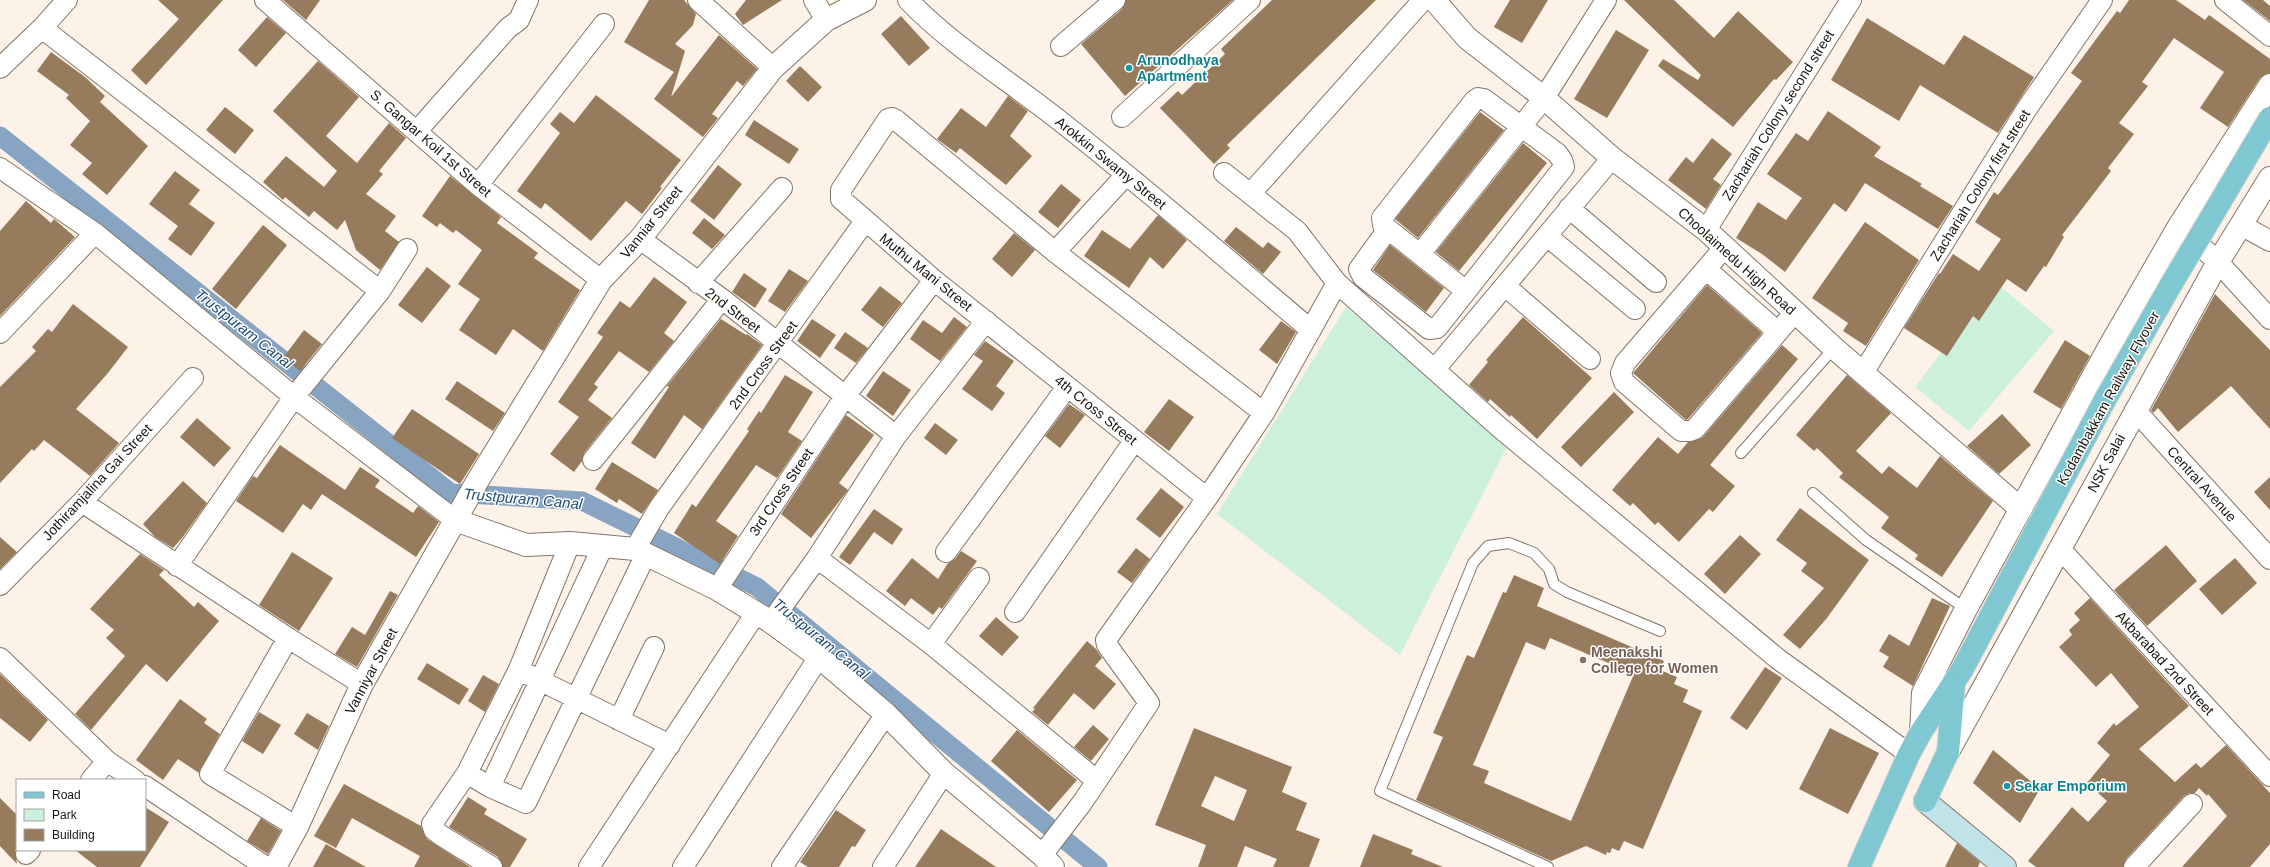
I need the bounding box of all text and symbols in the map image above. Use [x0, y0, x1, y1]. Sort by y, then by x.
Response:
street label: Zachariah Colony second street [1719, 27, 1837, 203]
place label: Arunodhaya Apartment [1137, 52, 1219, 84]
marker: Arunodhaya Apartment [1124, 63, 1134, 73]
street label: S. Gangar Koil 1st Street [367, 86, 495, 200]
street label: Zachariah Colony first street [1927, 106, 2033, 263]
street label: Arokkin Swamy Street [1052, 113, 1170, 213]
street label: Vanniar Street [617, 183, 685, 261]
street label: Choolaimedu High Road [1675, 204, 1799, 318]
street label: Muthu Mani Street [877, 230, 976, 314]
street label: 2nd Street [702, 284, 764, 336]
water label: Trustpuram Canal [192, 285, 297, 372]
street label: Kodambakkam Railway Flyover [2053, 308, 2163, 488]
street label: 2nd Cross Street [726, 318, 800, 412]
street label: 4th Cross Street [1052, 372, 1140, 448]
street label: Jothiramjalina Gai Street [39, 420, 155, 544]
street label: NSK Salai [2084, 431, 2128, 495]
street label: Central Avenue [2164, 443, 2240, 525]
street label: 3rd Cross Street [746, 445, 816, 539]
water label: Trustpuram Canal [463, 485, 584, 512]
water label: Trustpuram Canal [770, 595, 873, 683]
street label: Akbarabad 2nd Street [2113, 608, 2217, 718]
street label: Vanniyar Street [342, 625, 401, 717]
place label: Meenakshi College for Women [1591, 644, 1718, 676]
marker: Meenakshi College for Women [1578, 655, 1588, 665]
place label: Sekar Emporium [2015, 778, 2126, 794]
legend [16, 779, 146, 851]
marker: Sekar Emporium [2002, 781, 2012, 791]
text: Road [52, 788, 81, 802]
text: Park [52, 808, 78, 822]
text: Building [52, 828, 95, 842]

